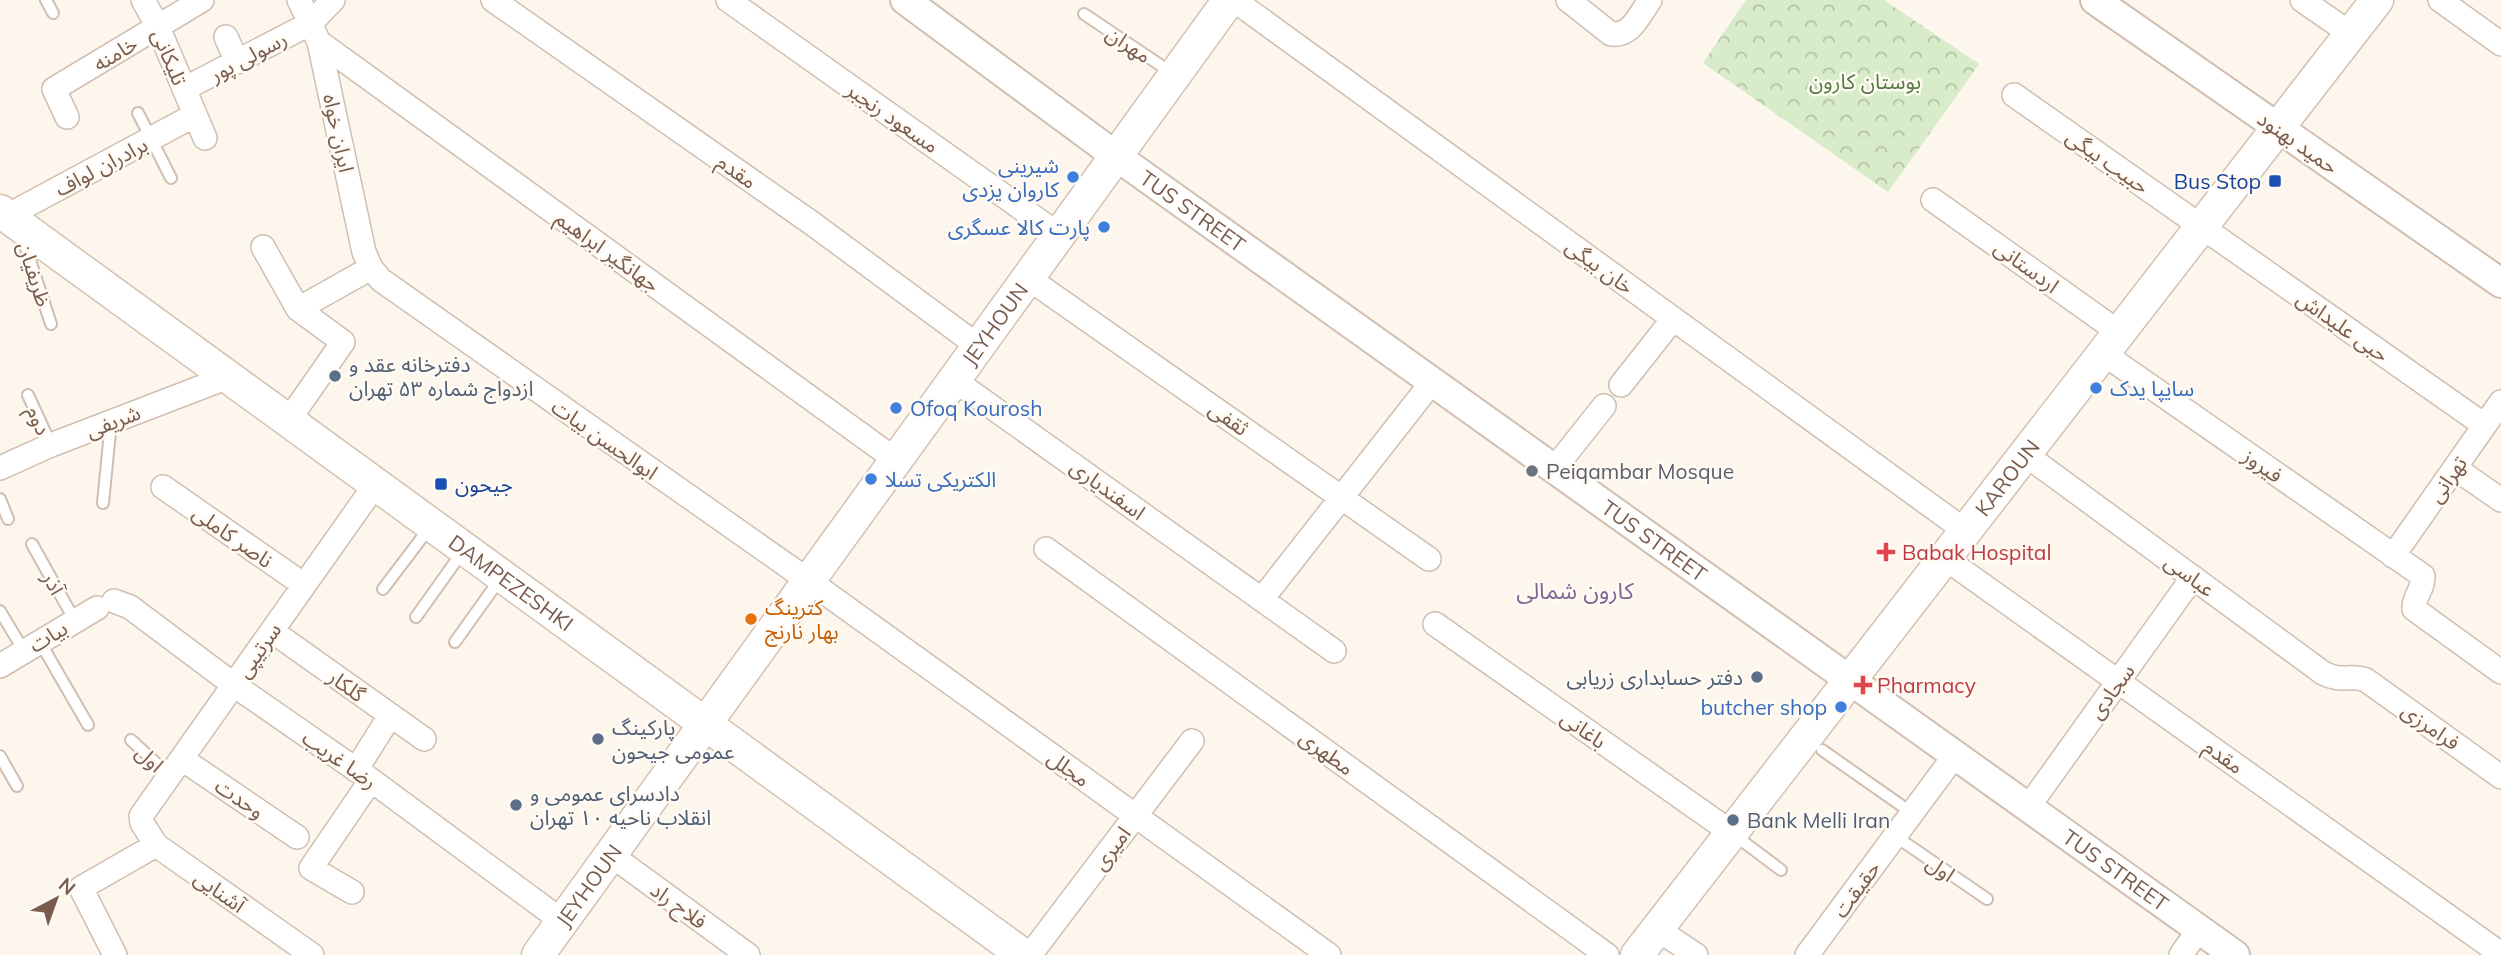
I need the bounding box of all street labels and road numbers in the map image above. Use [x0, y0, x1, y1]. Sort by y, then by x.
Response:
street label: مهران [1101, 20, 1157, 68]
street label: تلیکانی [147, 25, 193, 89]
street label: رسولی پور [204, 25, 292, 89]
street label: خامنه [88, 30, 142, 76]
street label: مسعود رنجبر [841, 75, 944, 158]
street label: ایران خواه [318, 91, 360, 175]
street label: حمید بهنود [2253, 105, 2343, 179]
street label: حبیب بیگی [2061, 123, 2155, 199]
street label: برادران لواف [50, 131, 152, 201]
street label: مقدم [710, 148, 762, 197]
street label: TUS STREET [1135, 164, 1251, 258]
street label: جهانگیر ابراهیم [549, 205, 665, 300]
street label: خان بیگی [1561, 233, 1639, 299]
street label: اردستانی [1990, 234, 2064, 298]
street label: ظریفیان [12, 238, 58, 310]
street label: JEYHOUN [956, 278, 1033, 370]
street label: حبی علیداش [2292, 285, 2394, 367]
street label: ابوالحسن بیات [547, 393, 663, 485]
street label: ثقفی [1204, 395, 1254, 441]
street label: شریفی [82, 399, 144, 443]
street label: دوم [17, 401, 57, 441]
street label: KAROUN [1969, 434, 2045, 521]
street label: فیروز [2237, 442, 2288, 488]
street label: تهرانی [2422, 451, 2472, 507]
street label: اسفندیاری [1065, 453, 1151, 525]
street label: TUS STREET [1597, 494, 1713, 587]
street label: ناصر کاملی [188, 499, 278, 573]
street label: DAMPEZESHKI [444, 529, 578, 637]
street label: عباسی [2160, 548, 2220, 602]
street label: آذر [37, 566, 71, 600]
street label: بیات [24, 614, 72, 658]
street label: سرتیپی [230, 617, 287, 683]
street label: سجادی [2082, 658, 2140, 724]
street label: گلکار [323, 662, 371, 707]
street label: فرامرزی [2397, 697, 2465, 755]
street label: باغانی [1556, 704, 1612, 754]
street label: رضا غریب [298, 724, 382, 794]
street label: مطهری [1295, 724, 1359, 780]
street label: مقدم [2197, 733, 2249, 782]
street label: اول [131, 739, 169, 777]
street label: مجلل [1043, 744, 1095, 792]
street label: وحدت [210, 772, 270, 824]
street label: امیری [1086, 821, 1136, 875]
street label: TUS STREET [2058, 823, 2174, 917]
street label: JEYHOUN [550, 839, 627, 932]
street label: اول [1922, 849, 1960, 887]
street label: حقیقت [1827, 855, 1885, 923]
street label: آشنایی [189, 864, 251, 918]
street label: فلاح راد [644, 876, 712, 936]

